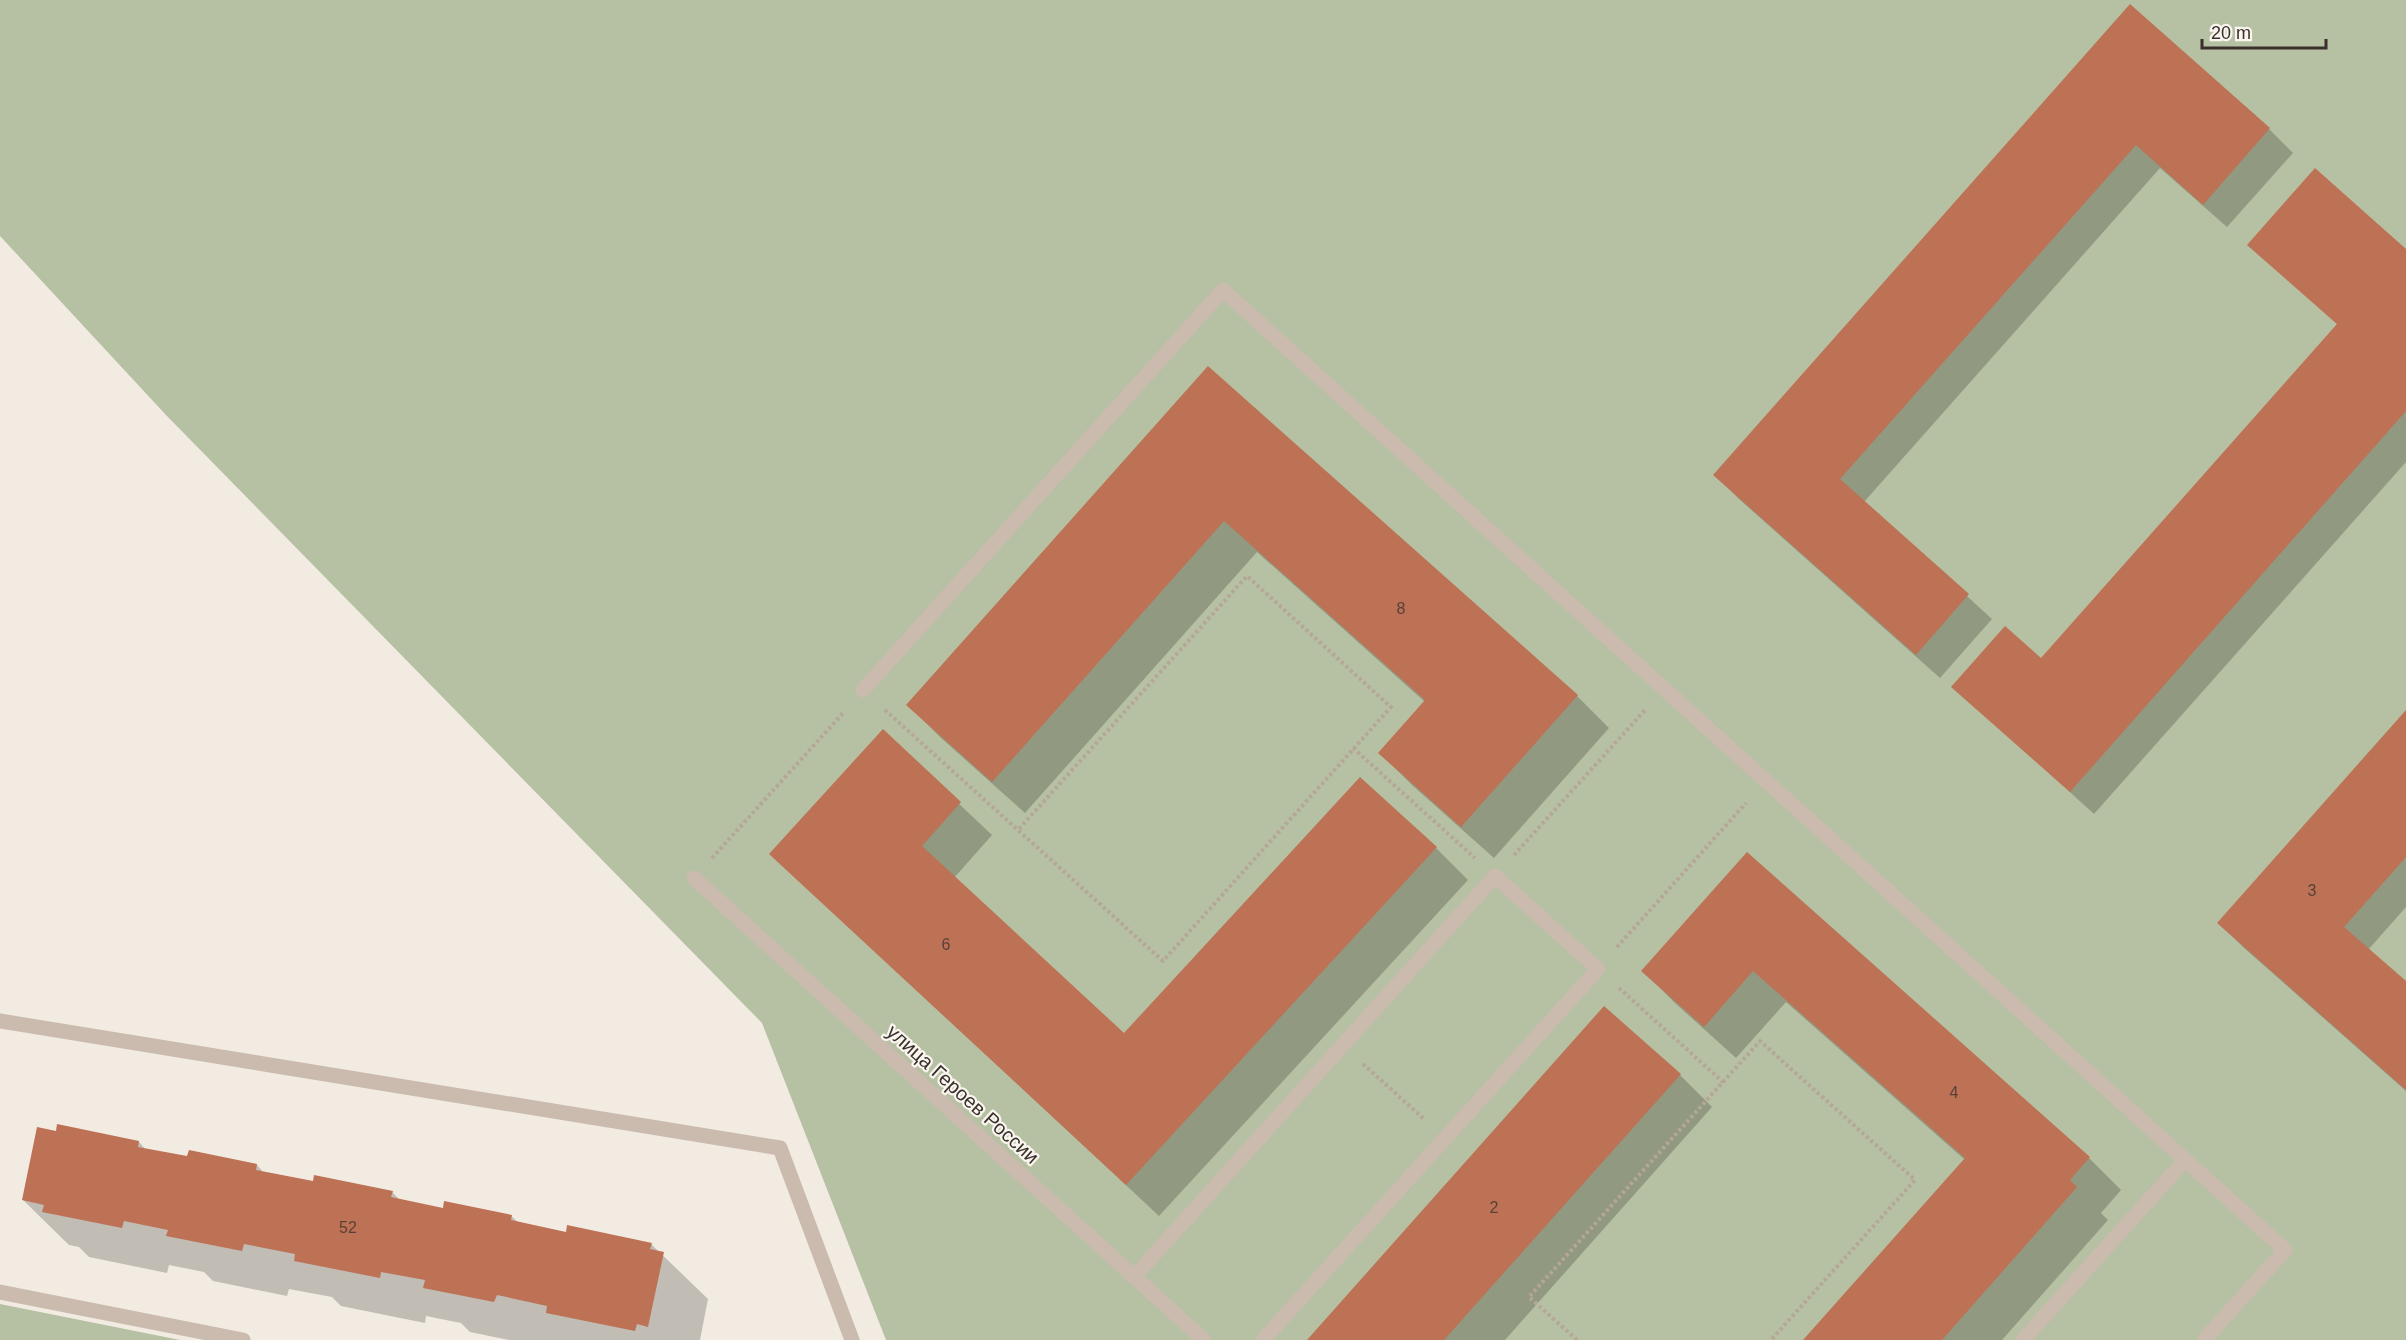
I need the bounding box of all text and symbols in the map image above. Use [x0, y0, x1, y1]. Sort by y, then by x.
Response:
scale bar [2202, 12, 2326, 50]
text: 20 m [2211, 23, 2251, 43]
house number: 8 [1397, 600, 1406, 617]
house number: 3 [2308, 882, 2317, 899]
house number: 6 [942, 936, 951, 953]
street label: улица Героев России [883, 1020, 1043, 1168]
house number: 4 [1950, 1084, 1959, 1101]
house number: 2 [1490, 1199, 1499, 1216]
house number: 52 [339, 1219, 357, 1236]

